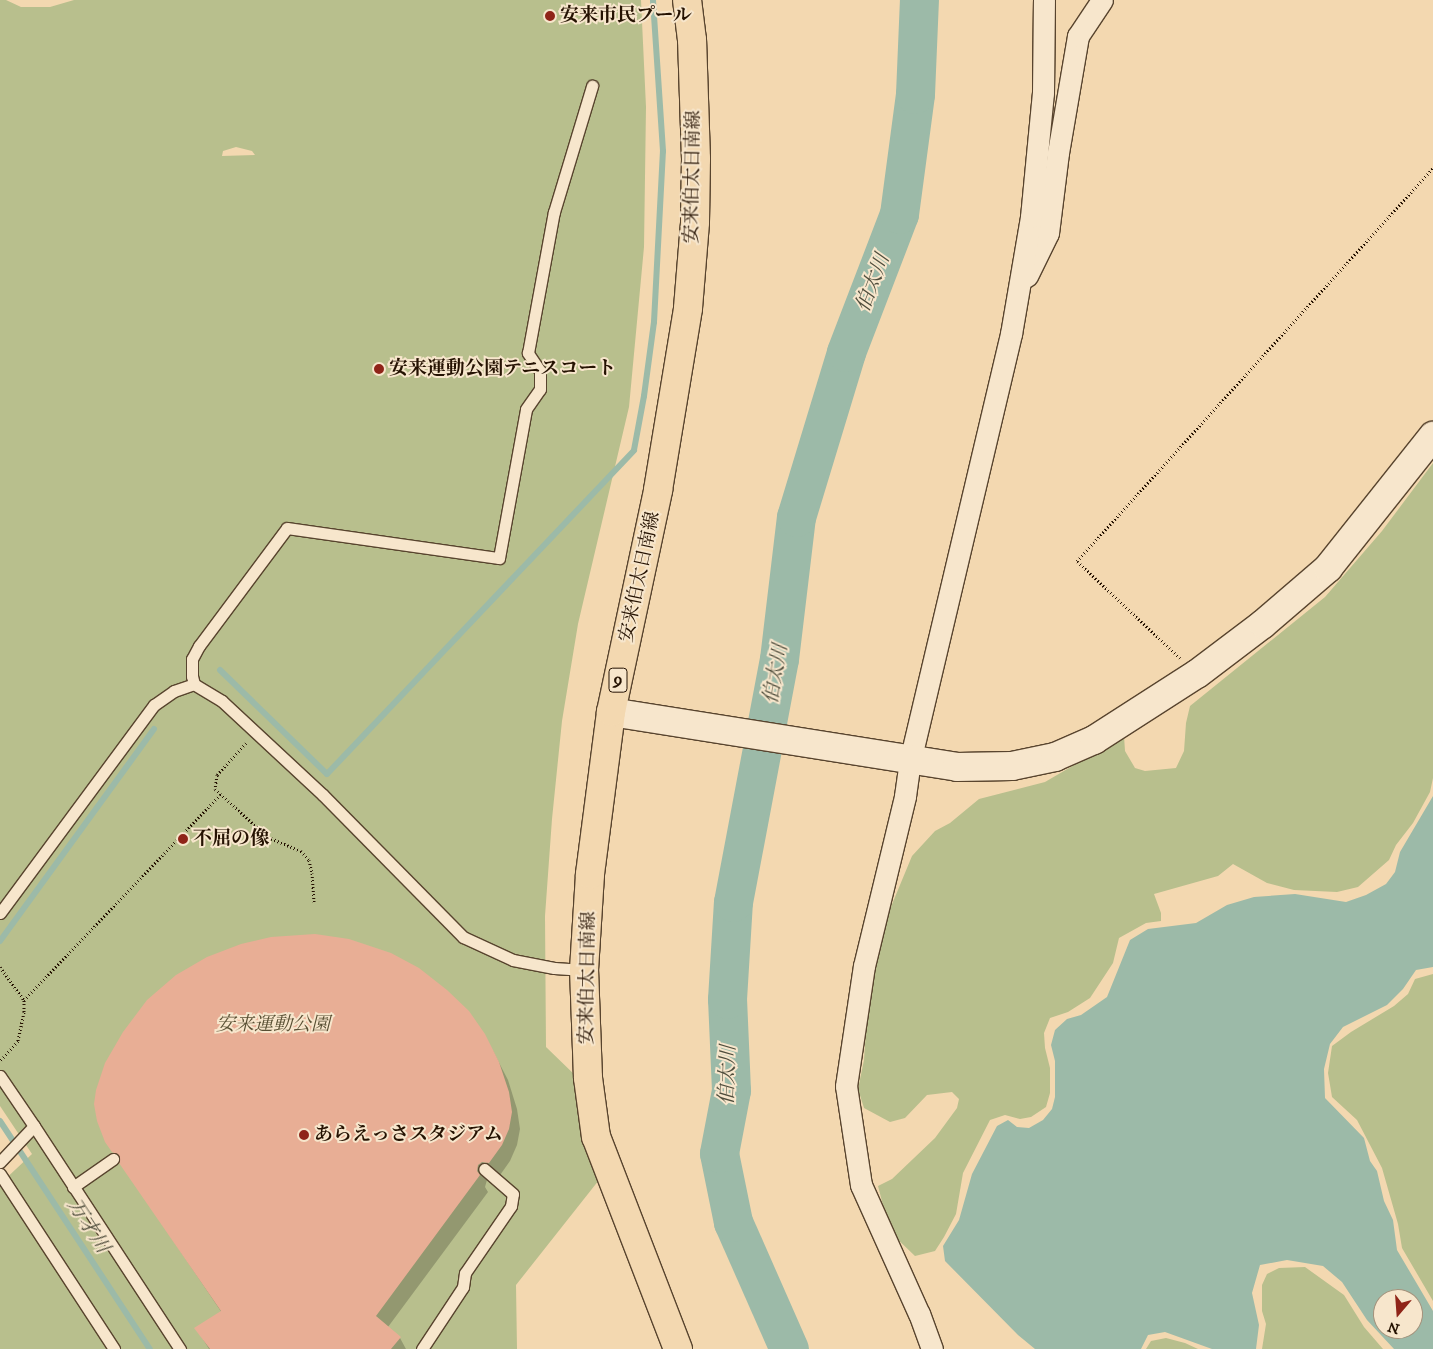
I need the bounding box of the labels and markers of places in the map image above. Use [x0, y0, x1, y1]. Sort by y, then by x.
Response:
place label: 安来市民プール [560, 5, 692, 27]
marker: 安来市民プール [544, 10, 556, 22]
place label: 安来運動公園テニスコート [389, 358, 617, 380]
marker: 安来運動公園テニスコート [373, 363, 385, 375]
place label: 不屈の像 [193, 828, 269, 850]
marker: 不屈の像 [177, 833, 189, 845]
place label: あらえっさスタジアム [314, 1124, 504, 1146]
marker: あらえっさスタジアム [298, 1129, 310, 1141]

